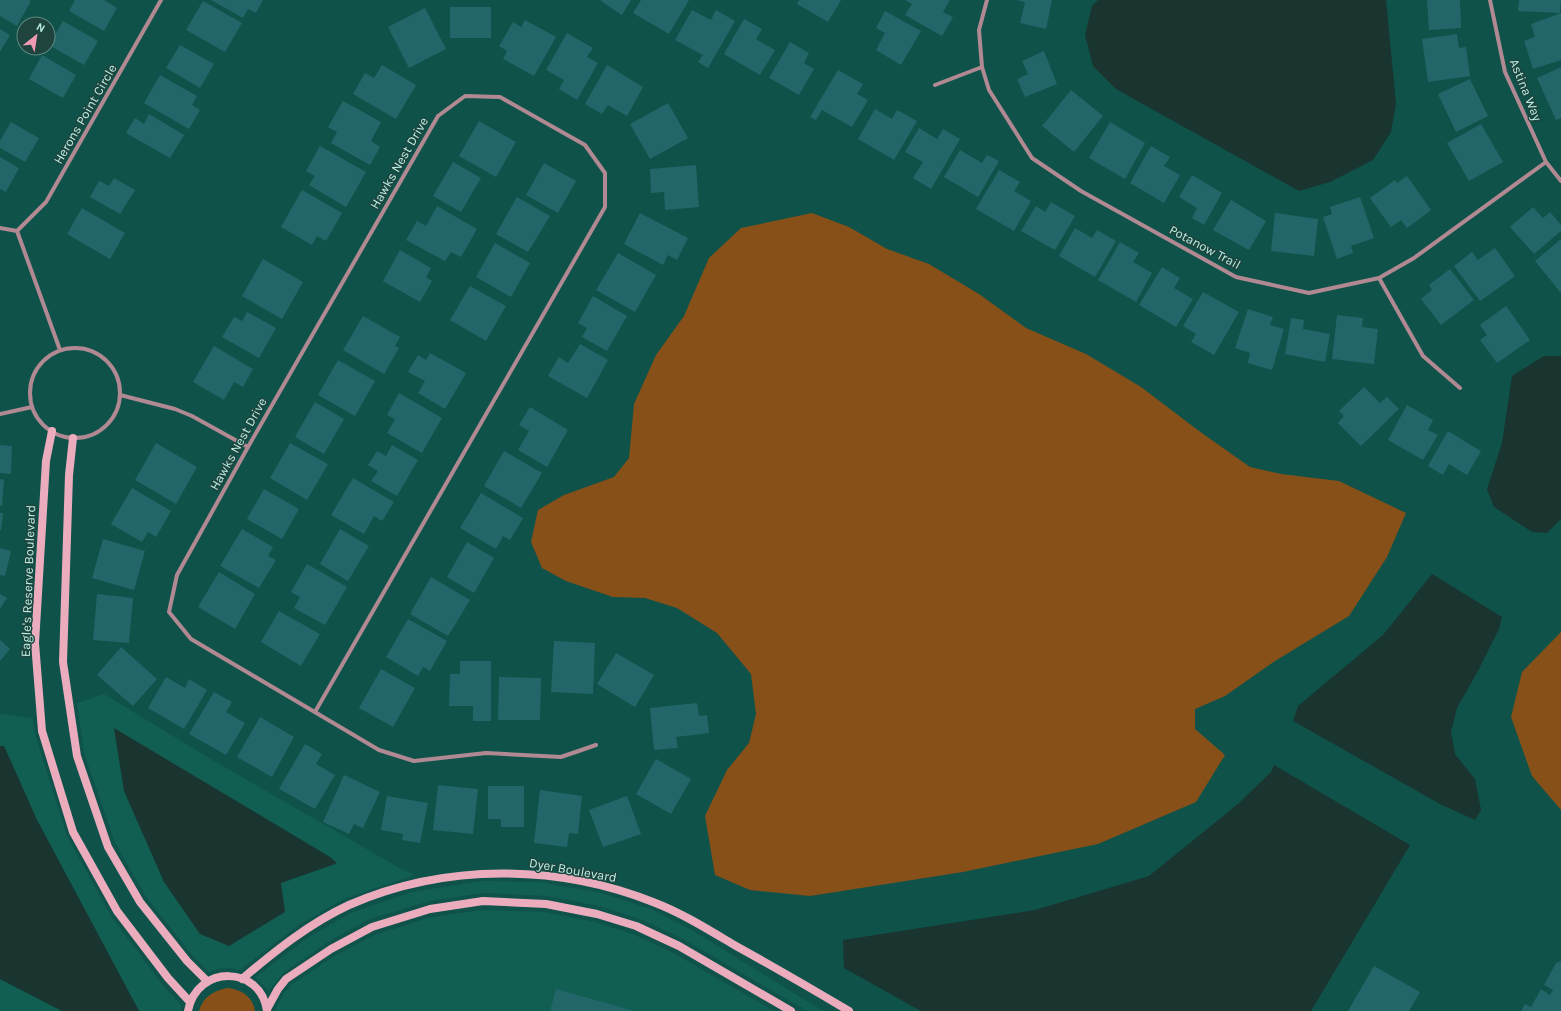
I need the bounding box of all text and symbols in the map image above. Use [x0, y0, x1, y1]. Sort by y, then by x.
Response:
north arrow [16, 16, 56, 56]
text: N [34, 20, 47, 35]
street label: Astina Way [1507, 57, 1545, 123]
street label: Herons Point Circle [50, 61, 120, 166]
street label: Hawks Nest Drive [367, 114, 431, 211]
street label: Potanow Trail [1167, 222, 1243, 272]
street label: Hawks Nest Drive [206, 395, 270, 493]
street label: Eagle's Reserve Boulevard [18, 505, 38, 657]
street label: Dyer Boulevard [528, 855, 618, 885]

